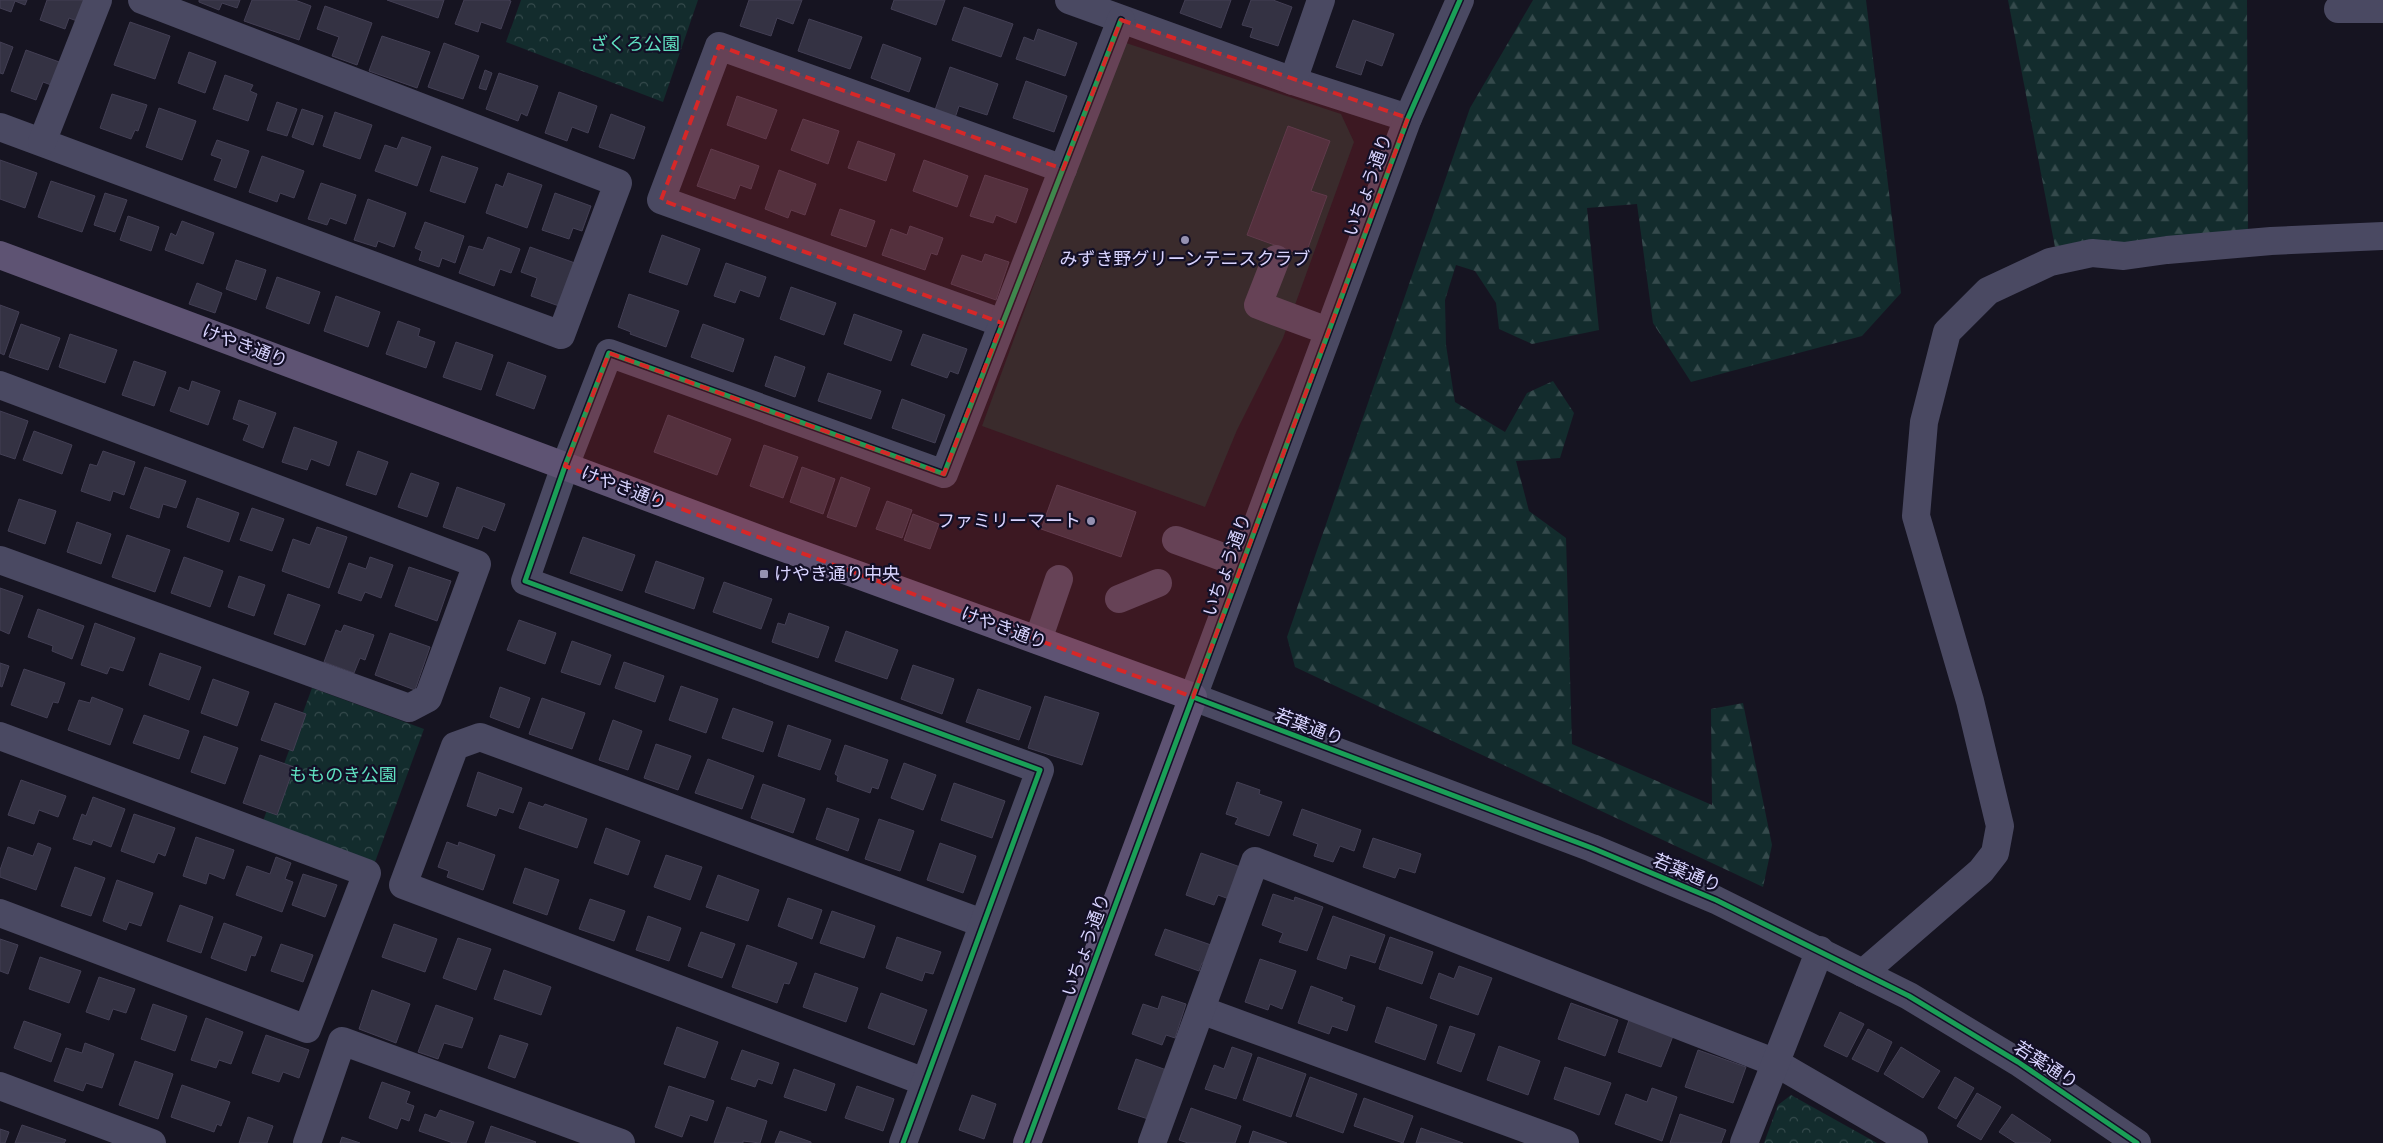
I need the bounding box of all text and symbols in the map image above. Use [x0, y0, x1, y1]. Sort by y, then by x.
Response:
park label: ざくろ公園 [590, 32, 680, 56]
street label: いちょう通り [1338, 130, 1398, 240]
marker: みずき野グリーンテニスクラブ [1179, 234, 1191, 246]
place label: みずき野グリーンテニスクラブ [1059, 247, 1311, 271]
street label: けやき通り [199, 319, 291, 373]
street label: けやき通り [578, 461, 670, 515]
place label: ファミリーマート [937, 509, 1081, 533]
street label: いちょう通り [1197, 510, 1257, 620]
marker: ファミリーマート [1085, 515, 1097, 527]
place label: けやき通り中央 [774, 562, 900, 586]
marker: けやき通り中央 [758, 568, 770, 580]
street label: けやき通り [958, 601, 1050, 655]
street label: 若葉通り [1271, 703, 1347, 751]
park label: もものき公園 [289, 763, 397, 787]
street label: 若葉通り [1649, 848, 1725, 898]
street label: いちょう通り [1056, 890, 1116, 1000]
street label: 若葉通り [2009, 1035, 2083, 1095]

